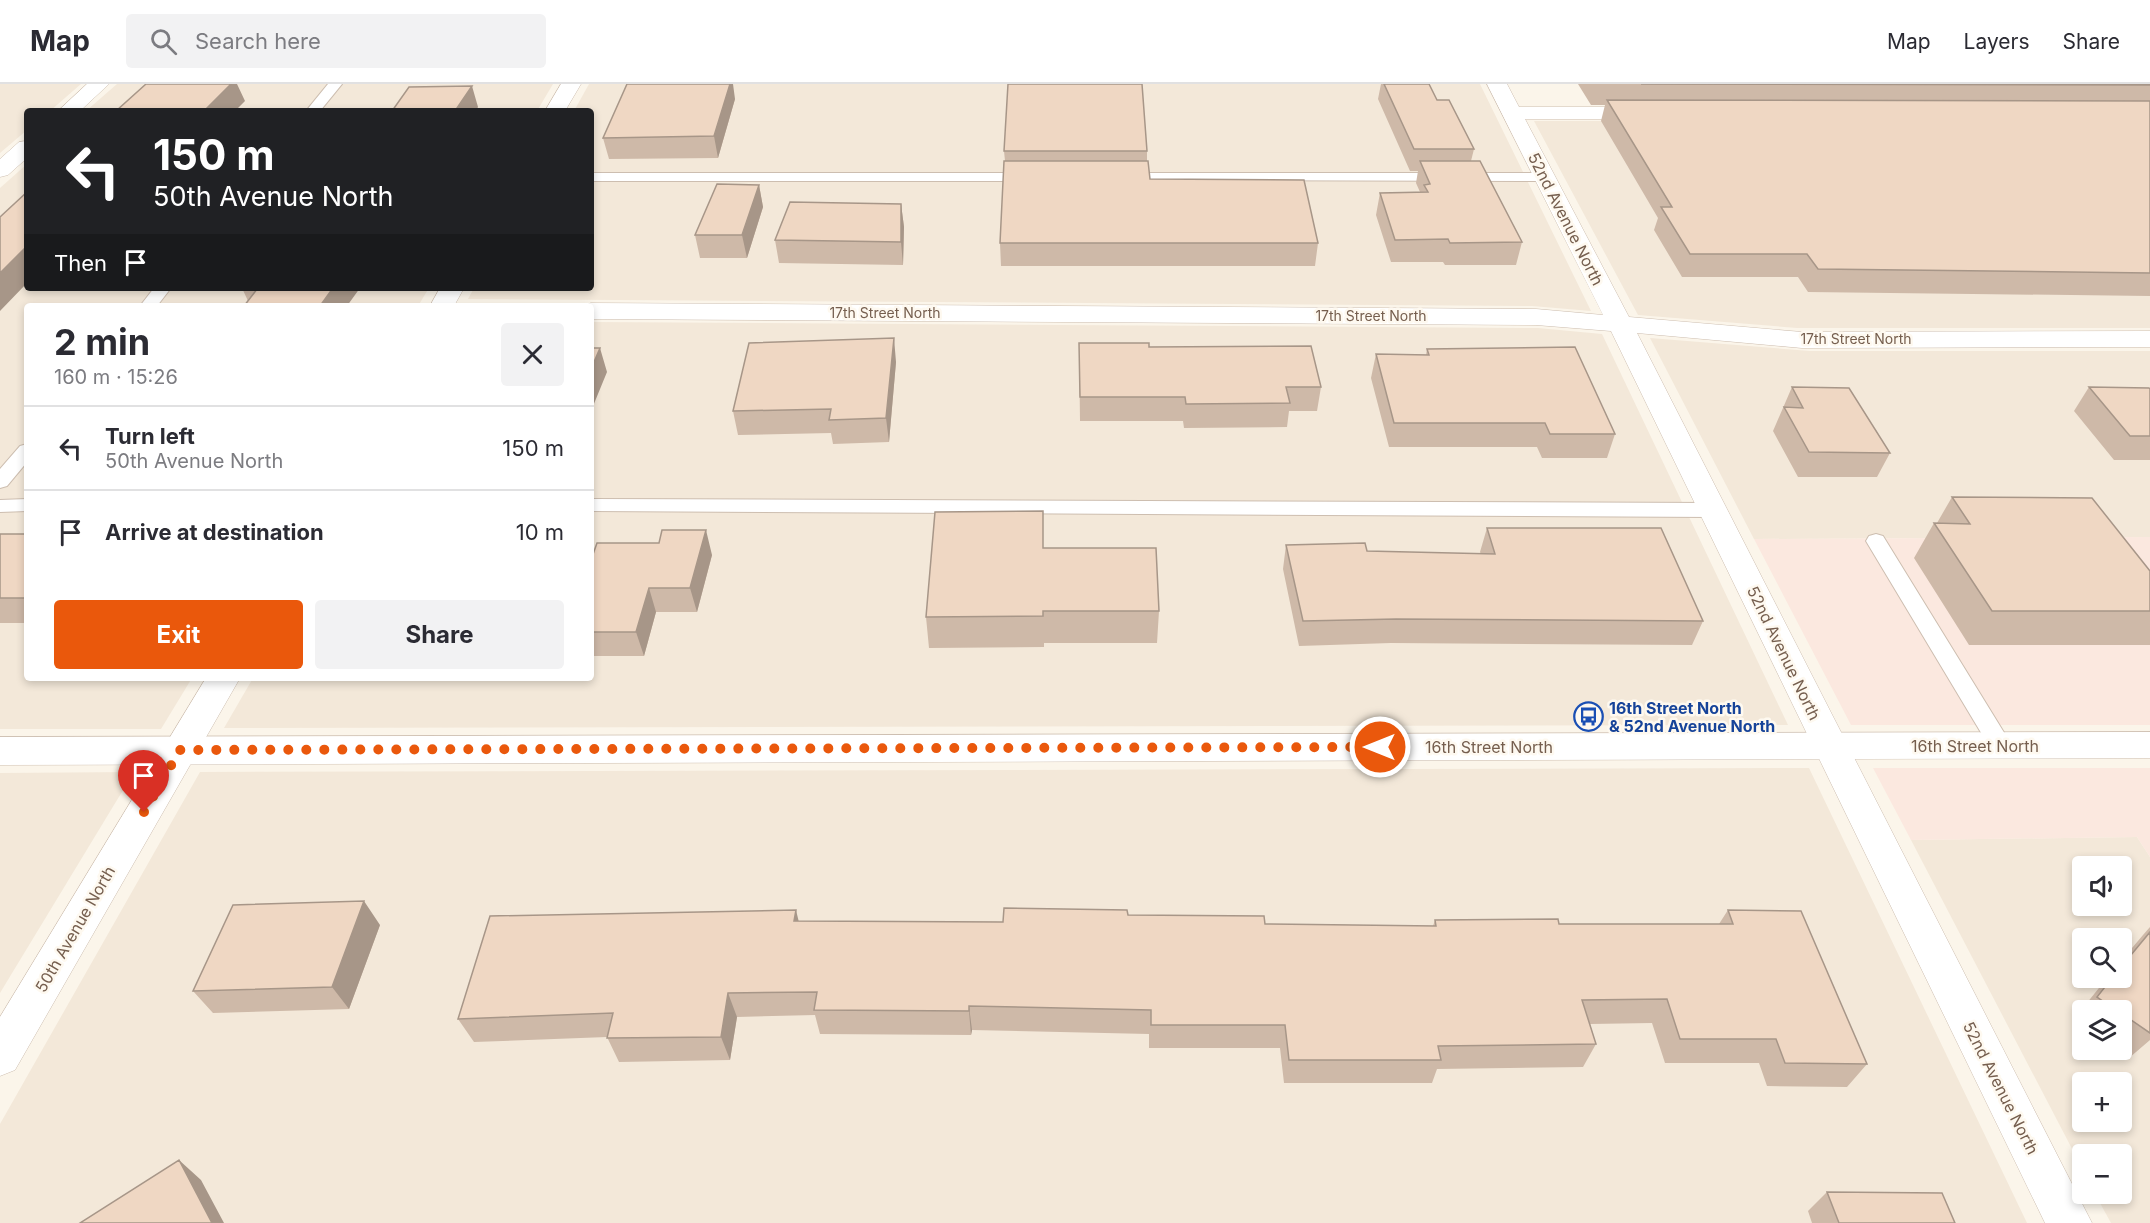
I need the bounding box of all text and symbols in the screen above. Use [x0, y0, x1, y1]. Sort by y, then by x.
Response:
search box [126, 14, 546, 68]
text: Map [30, 24, 90, 58]
icon: search [147, 25, 180, 58]
text: Search here [195, 28, 321, 54]
text: Map [1887, 29, 1931, 54]
text: Layers [1964, 29, 2030, 54]
text: Share [2063, 29, 2120, 54]
text: 150 m [153, 129, 275, 180]
icon: left [54, 132, 132, 210]
street label: 52nd Avenue North [1524, 149, 1608, 289]
text: 50th Avenue North [153, 180, 394, 213]
icon: arrive [119, 246, 152, 279]
text: Then [54, 250, 107, 276]
street label: 17th Street North [829, 304, 941, 321]
street label: 17th Street North [1315, 307, 1427, 324]
text: 2 min [54, 320, 150, 364]
button: close [501, 323, 564, 386]
street label: 17th Street North [1800, 330, 1912, 347]
text: 160 m · 15:26 [54, 365, 178, 389]
text: Turn left [105, 423, 195, 449]
icon: left [54, 432, 87, 465]
text: 150 m [502, 435, 564, 461]
text: 50th Avenue North [105, 449, 283, 473]
icon: arrive [54, 516, 87, 549]
text: Arrive at destination [105, 519, 324, 545]
text: 10 m [516, 519, 564, 545]
street label: 52nd Avenue North [1743, 583, 1825, 723]
button: Exit [54, 600, 303, 669]
button: Share [315, 600, 564, 669]
place label: 16th Street North & 52nd Avenue North [1609, 698, 1775, 736]
bus stop icon: 16th Street North & 52nd Avenue North [1572, 701, 1604, 733]
position arrow [1348, 715, 1412, 779]
street label: 16th Street North [1911, 736, 2039, 756]
street label: 16th Street North [1425, 737, 1553, 757]
pin [118, 750, 169, 812]
icon: arrive [127, 759, 160, 792]
map controls [2072, 856, 2132, 1204]
button: sound [2072, 856, 2132, 916]
street label: 50th Avenue North [31, 862, 119, 996]
button: search [2072, 928, 2132, 988]
button: layers [2072, 1000, 2132, 1060]
street label: 52nd Avenue North [1959, 1018, 2043, 1158]
button: + [2072, 1072, 2132, 1132]
button: − [2072, 1144, 2132, 1204]

